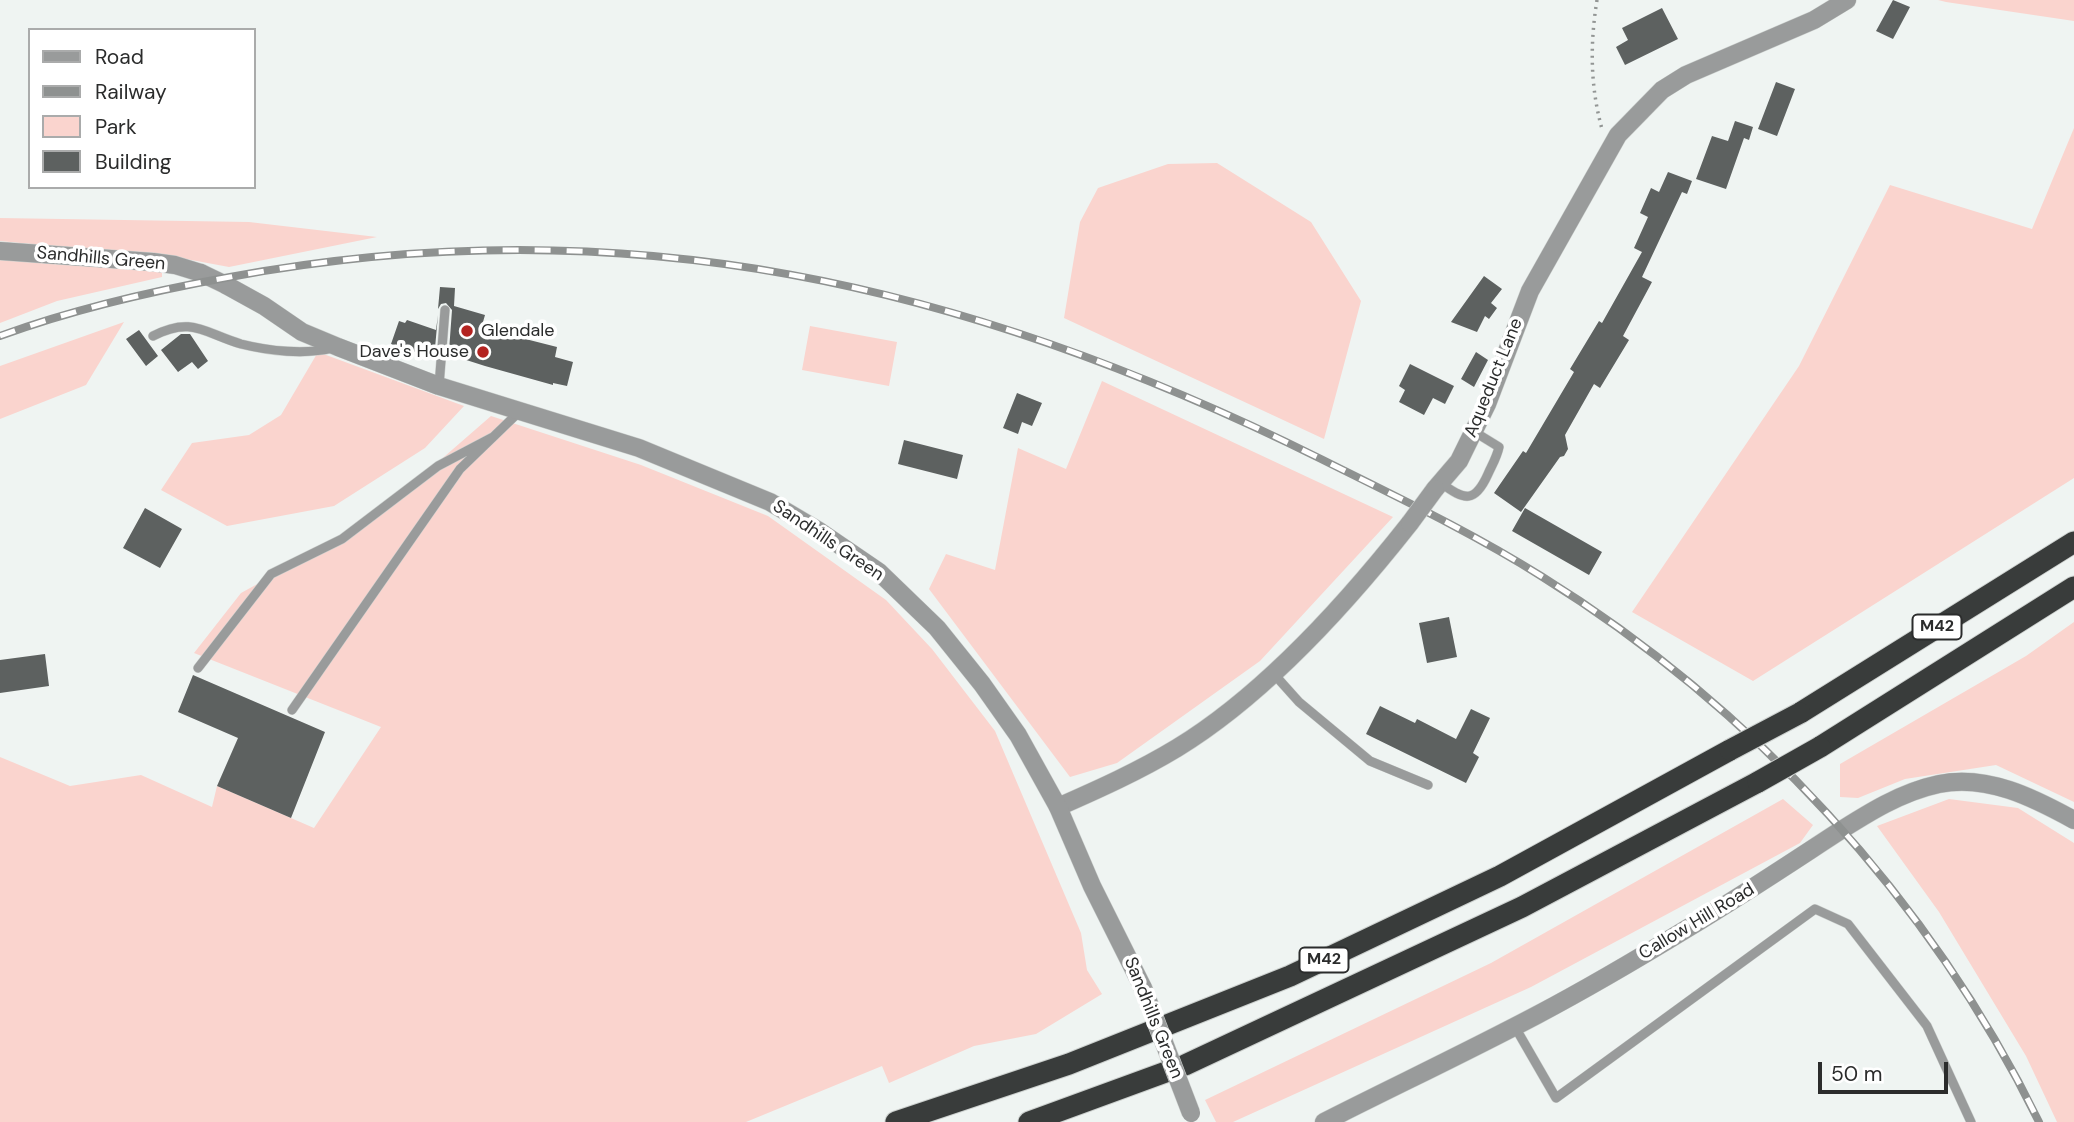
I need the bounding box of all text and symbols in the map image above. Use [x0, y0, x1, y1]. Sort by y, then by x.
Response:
legend [28, 28, 256, 189]
text: Road [95, 43, 144, 71]
text: Railway [95, 78, 167, 106]
text: Park [95, 113, 136, 141]
text: Building [95, 148, 171, 176]
street label: Sandhills Green [36, 243, 166, 275]
street label: Aqueduct Lane [1460, 315, 1528, 441]
place label: Glendale [481, 320, 555, 342]
marker: Glendale [459, 323, 475, 339]
place label: Dave's House [359, 341, 469, 363]
marker: Dave's House [475, 344, 491, 360]
street label: Sandhills Green [768, 496, 888, 586]
road number: M42 [1912, 614, 1962, 640]
street label: Callow Hill Road [1635, 879, 1759, 965]
road number: M42 [1300, 948, 1348, 972]
street label: Sandhills Green [1119, 954, 1187, 1082]
scale bar [1822, 1048, 1952, 1092]
text: 50 m [1831, 1060, 1882, 1088]

